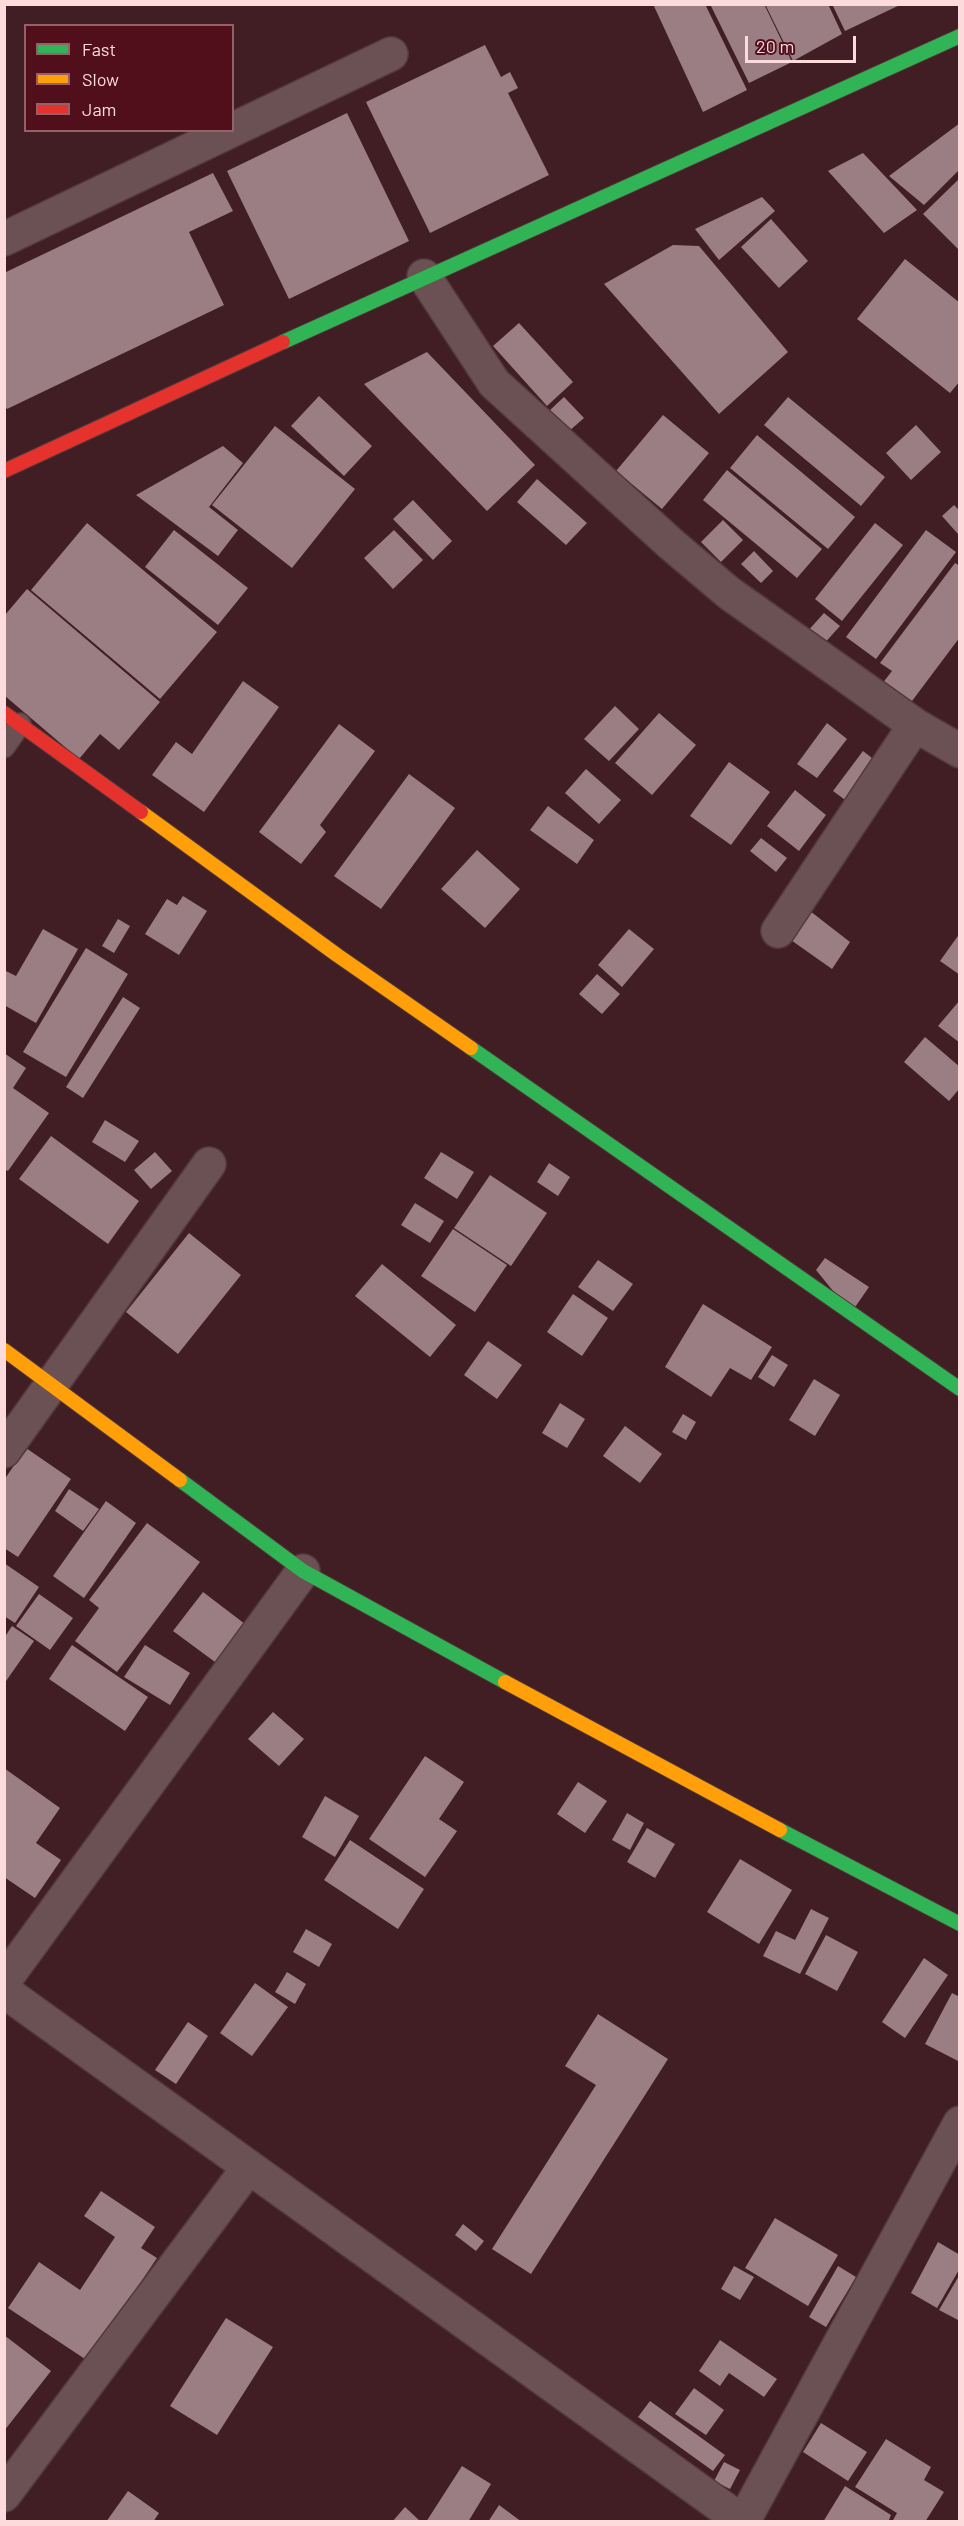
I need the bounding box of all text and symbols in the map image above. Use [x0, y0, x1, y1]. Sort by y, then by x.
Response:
legend [24, 24, 234, 132]
scale bar [748, 24, 859, 62]
text: 20 m [756, 35, 794, 57]
text: Fast [82, 38, 116, 60]
text: Slow [82, 68, 119, 90]
text: Jam [82, 98, 116, 120]

